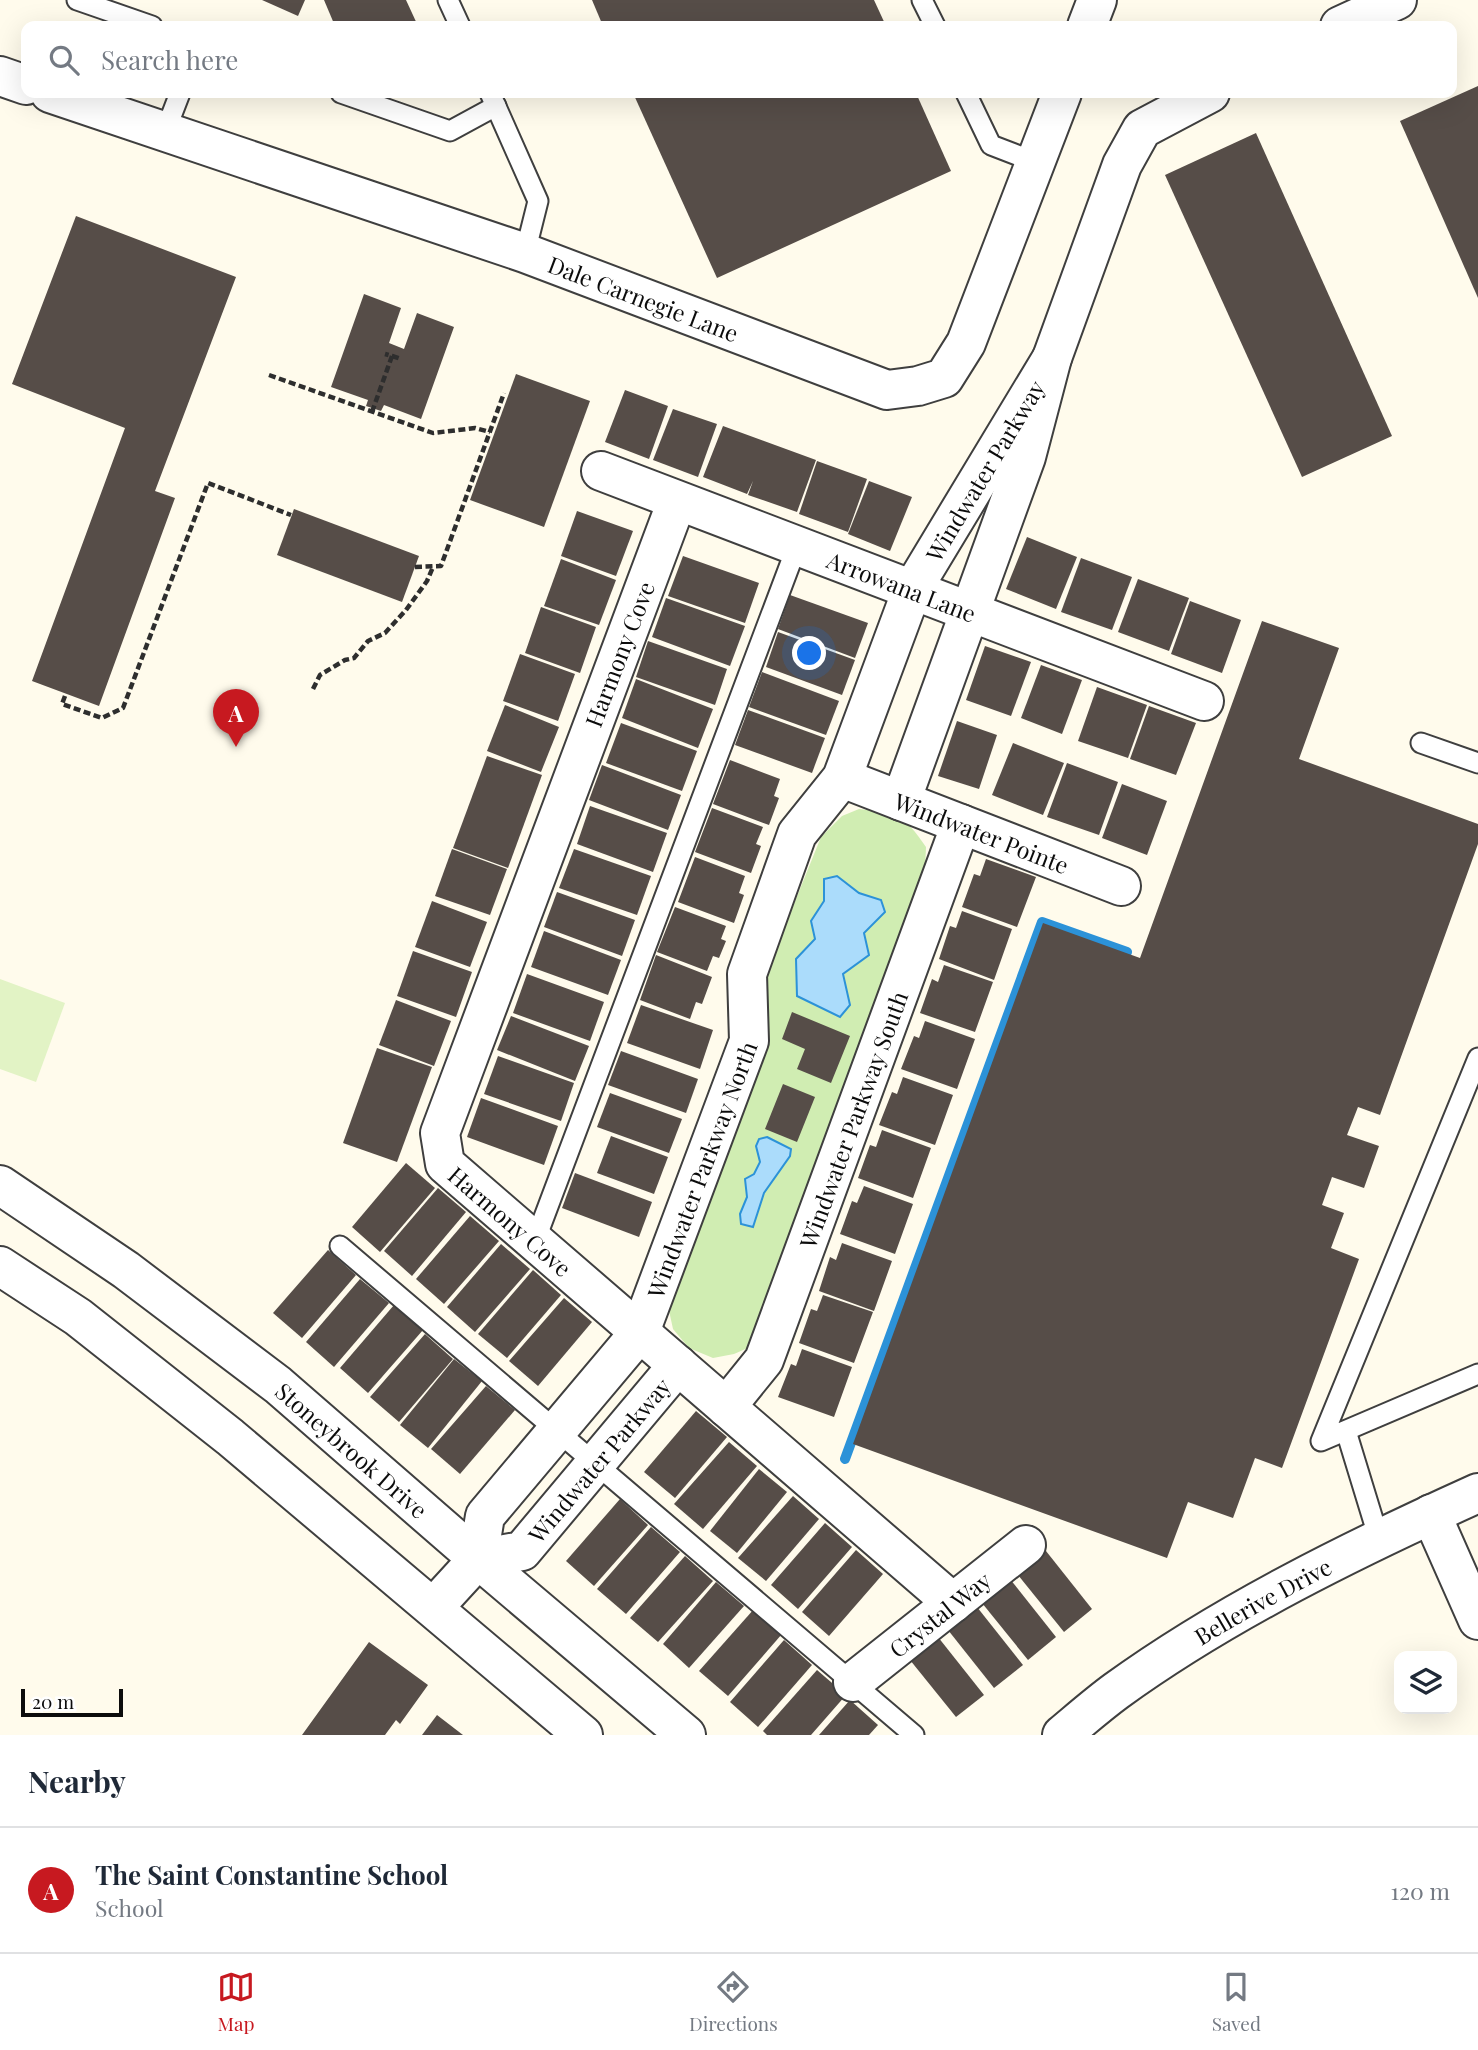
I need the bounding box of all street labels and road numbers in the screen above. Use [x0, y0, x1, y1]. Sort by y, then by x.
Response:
street label: Dale Carnegie Lane [544, 248, 743, 348]
street label: Windwater Parkway [917, 374, 1051, 567]
street label: Arrowana Lane [822, 543, 981, 628]
street label: Harmony Cove [577, 577, 661, 731]
street label: Windwater Pointe [889, 784, 1074, 880]
street label: Windwater Parkway South [791, 986, 914, 1253]
street label: Windwater Parkway North [638, 1036, 763, 1303]
street label: Harmony Cove [442, 1159, 579, 1282]
street label: Windwater Parkway [520, 1370, 677, 1549]
street label: Stoneybrook Drive [270, 1375, 435, 1524]
street label: Bellerive Drive [1188, 1550, 1336, 1651]
street label: Crystal Way [882, 1564, 997, 1664]

